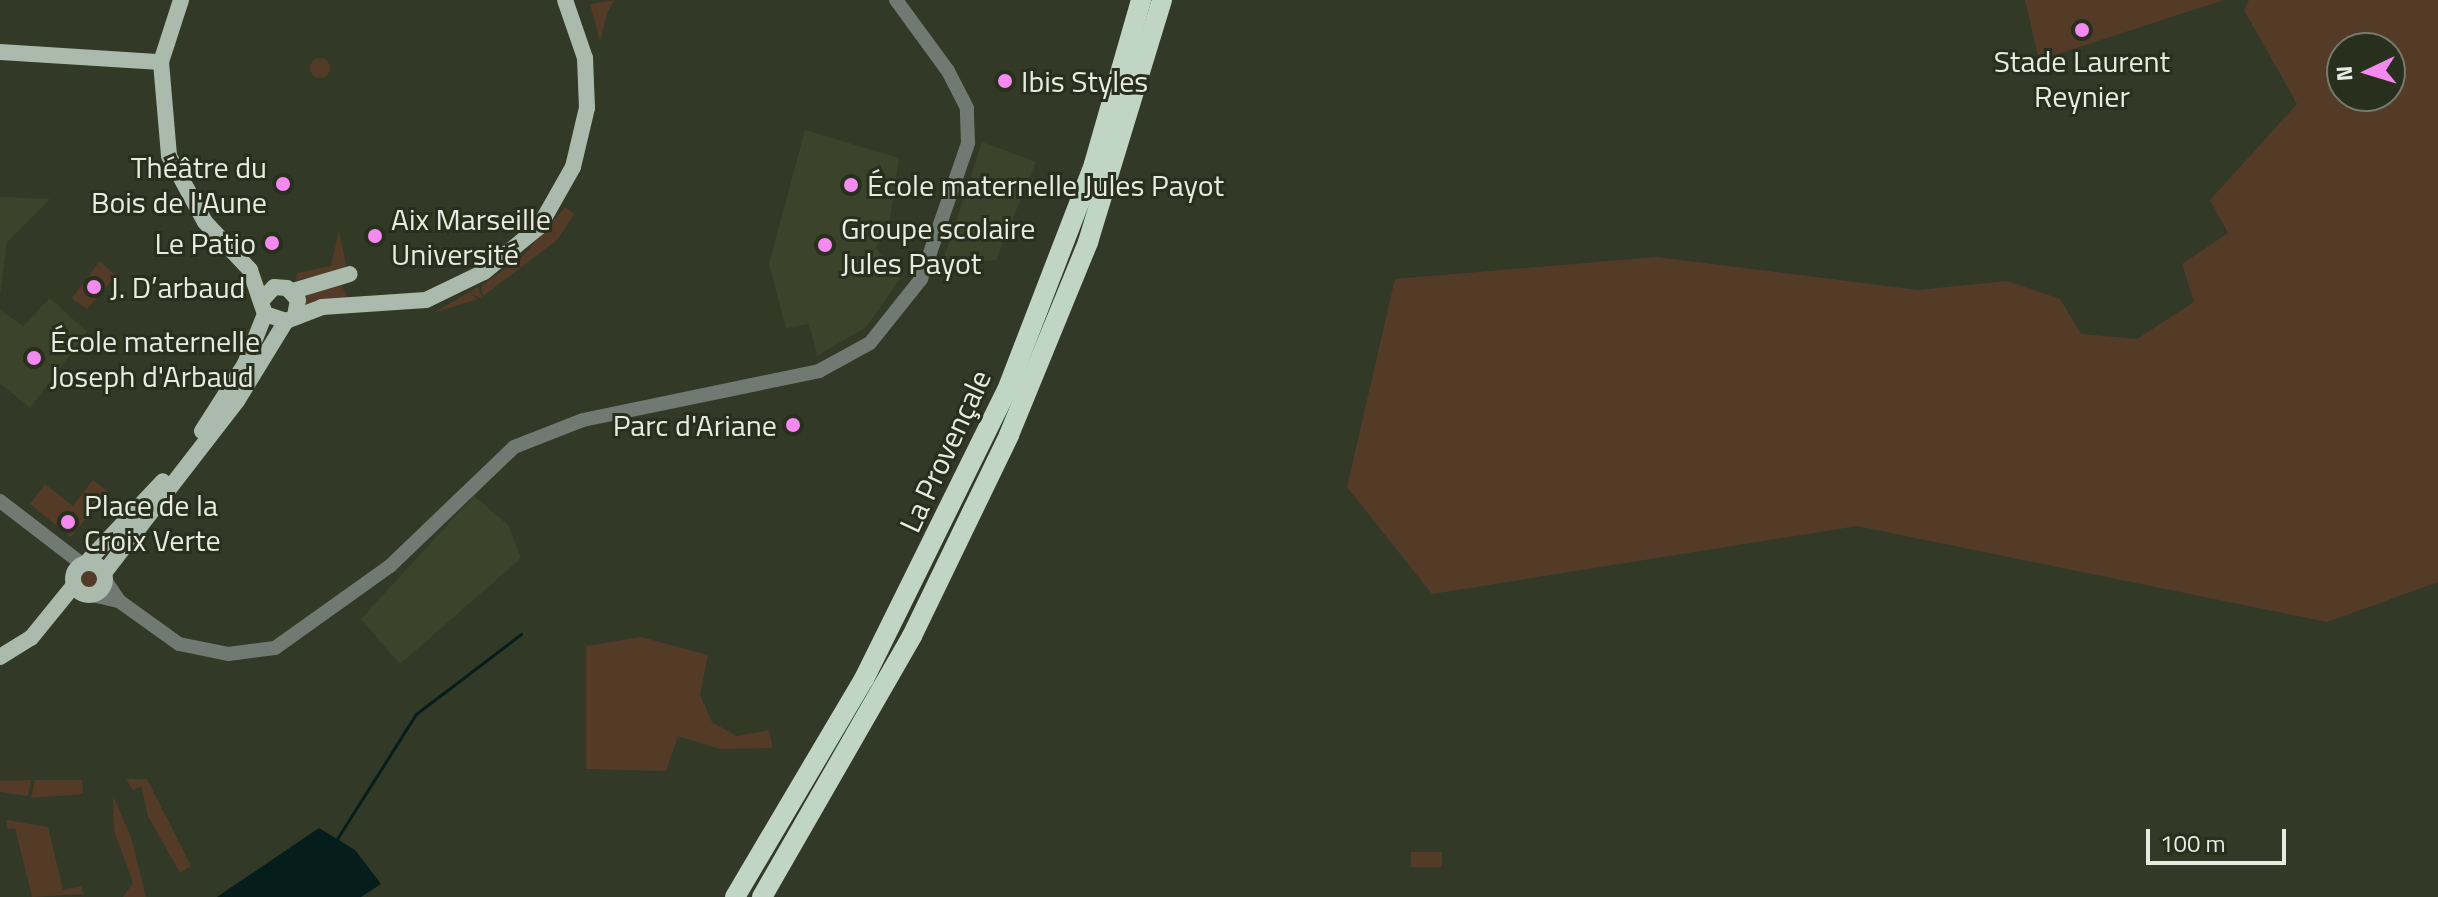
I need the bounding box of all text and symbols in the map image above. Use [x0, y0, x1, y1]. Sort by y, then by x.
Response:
marker: Stade Laurent Reynier [2073, 21, 2091, 39]
north arrow [2326, 32, 2406, 112]
place label: Stade Laurent Reynier [1994, 43, 2170, 114]
place label: Ibis Styles [1021, 63, 1148, 99]
text: N [2327, 65, 2362, 82]
marker: Ibis Styles [996, 72, 1014, 90]
place label: Théâtre du Bois de l'Aune [91, 149, 267, 220]
place label: École maternelle Jules Payot [867, 167, 1224, 203]
marker: Théâtre du Bois de l'Aune [274, 175, 292, 193]
marker: École maternelle Jules Payot [842, 176, 860, 194]
place label: Aix Marseille Université [391, 201, 551, 272]
place label: Groupe scolaire Jules Payot [841, 210, 1035, 280]
place label: Le Patio [154, 225, 256, 261]
marker: Aix Marseille Université [366, 227, 384, 245]
marker: Le Patio [263, 234, 281, 252]
marker: Groupe scolaire Jules Payot [816, 236, 834, 254]
place label: J. D’arbaud [110, 269, 245, 305]
marker: J. D’arbaud [85, 278, 103, 296]
place label: École maternelle Joseph d'Arbaud [50, 323, 260, 394]
marker: École maternelle Joseph d'Arbaud [25, 349, 43, 367]
street label: La Provençale [892, 364, 998, 538]
place label: Parc d'Ariane [613, 407, 777, 443]
marker: Parc d'Ariane [784, 416, 802, 434]
place label: Place de la Croix Verte [84, 487, 221, 558]
marker: Place de la Croix Verte [59, 513, 77, 531]
scale bar [2150, 813, 2290, 863]
text: 100 m [2160, 825, 2226, 861]

